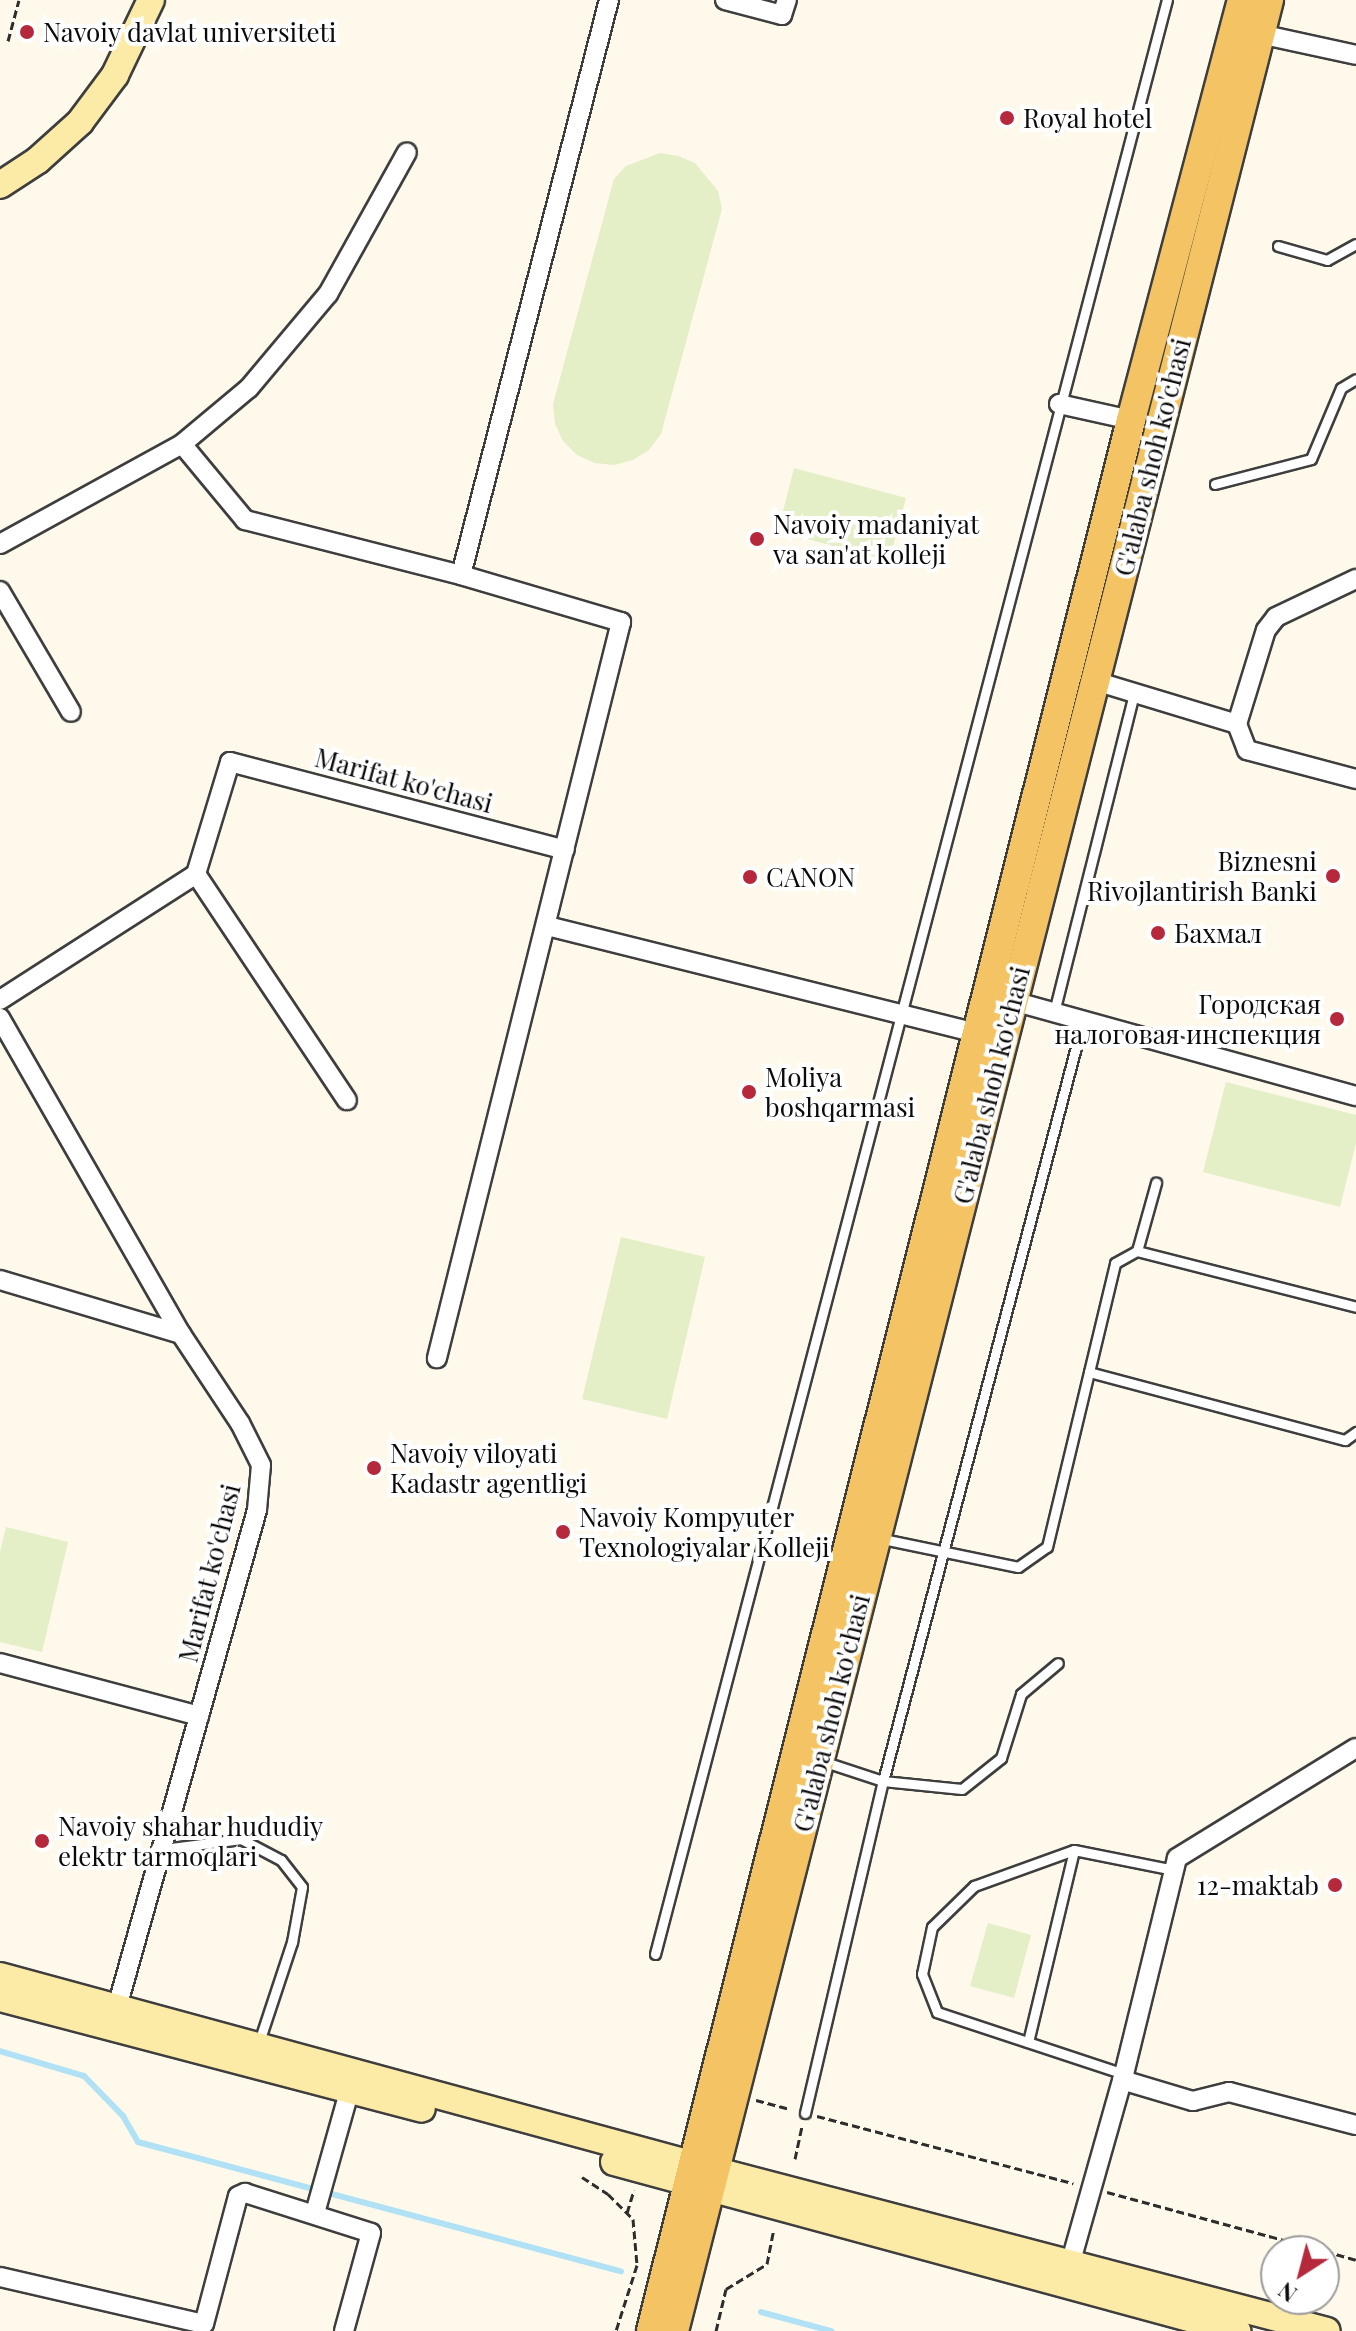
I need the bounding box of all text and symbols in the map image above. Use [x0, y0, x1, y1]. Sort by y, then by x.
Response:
place label: Navoiy davlat universiteti [43, 16, 337, 48]
marker: Navoiy davlat universiteti [18, 23, 36, 41]
place label: Royal hotel [1023, 102, 1153, 134]
marker: Royal hotel [998, 109, 1016, 127]
street label: G'alaba shoh ko'chasi [1107, 334, 1197, 580]
place label: Navoiy madaniyat va san'at kolleji [773, 508, 980, 570]
marker: Navoiy madaniyat va san'at kolleji [748, 530, 766, 548]
street label: Marifat ko'chasi [311, 741, 497, 819]
place label: Biznesni Rivojlantirish Banki [1087, 845, 1317, 906]
place label: CANON [766, 861, 855, 893]
marker: Biznesni Rivojlantirish Banki [1324, 867, 1342, 885]
marker: CANON [741, 868, 759, 886]
place label: Бахмал [1174, 917, 1262, 949]
marker: Бахмал [1149, 924, 1167, 942]
street label: G'alaba shoh ko'chasi [946, 962, 1036, 1208]
place label: Городская налоговая инспекция [1054, 988, 1321, 1050]
marker: Городская налоговая инспекция [1328, 1010, 1346, 1028]
place label: Moliya boshqarmasi [765, 1061, 915, 1122]
marker: Moliya boshqarmasi [740, 1083, 758, 1101]
place label: Navoiy viloyati Kadastr agentligi [390, 1437, 588, 1498]
marker: Navoiy viloyati Kadastr agentligi [365, 1459, 383, 1477]
street label: Marifat ko'chasi [172, 1480, 246, 1666]
place label: Navoiy Kompyuter Texnologiyalar Kolleji [579, 1501, 830, 1562]
marker: Navoiy Kompyuter Texnologiyalar Kolleji [554, 1523, 572, 1541]
street label: G'alaba shoh ko'chasi [786, 1590, 876, 1836]
place label: Navoiy shahar hududiy elektr tarmoqlari [58, 1810, 325, 1872]
marker: Navoiy shahar hududiy elektr tarmoqlari [33, 1832, 51, 1850]
place label: 12-maktab [1197, 1869, 1319, 1901]
marker: 12-maktab [1326, 1876, 1344, 1894]
north arrow [1260, 2235, 1340, 2315]
text: N [1272, 2276, 1302, 2310]

